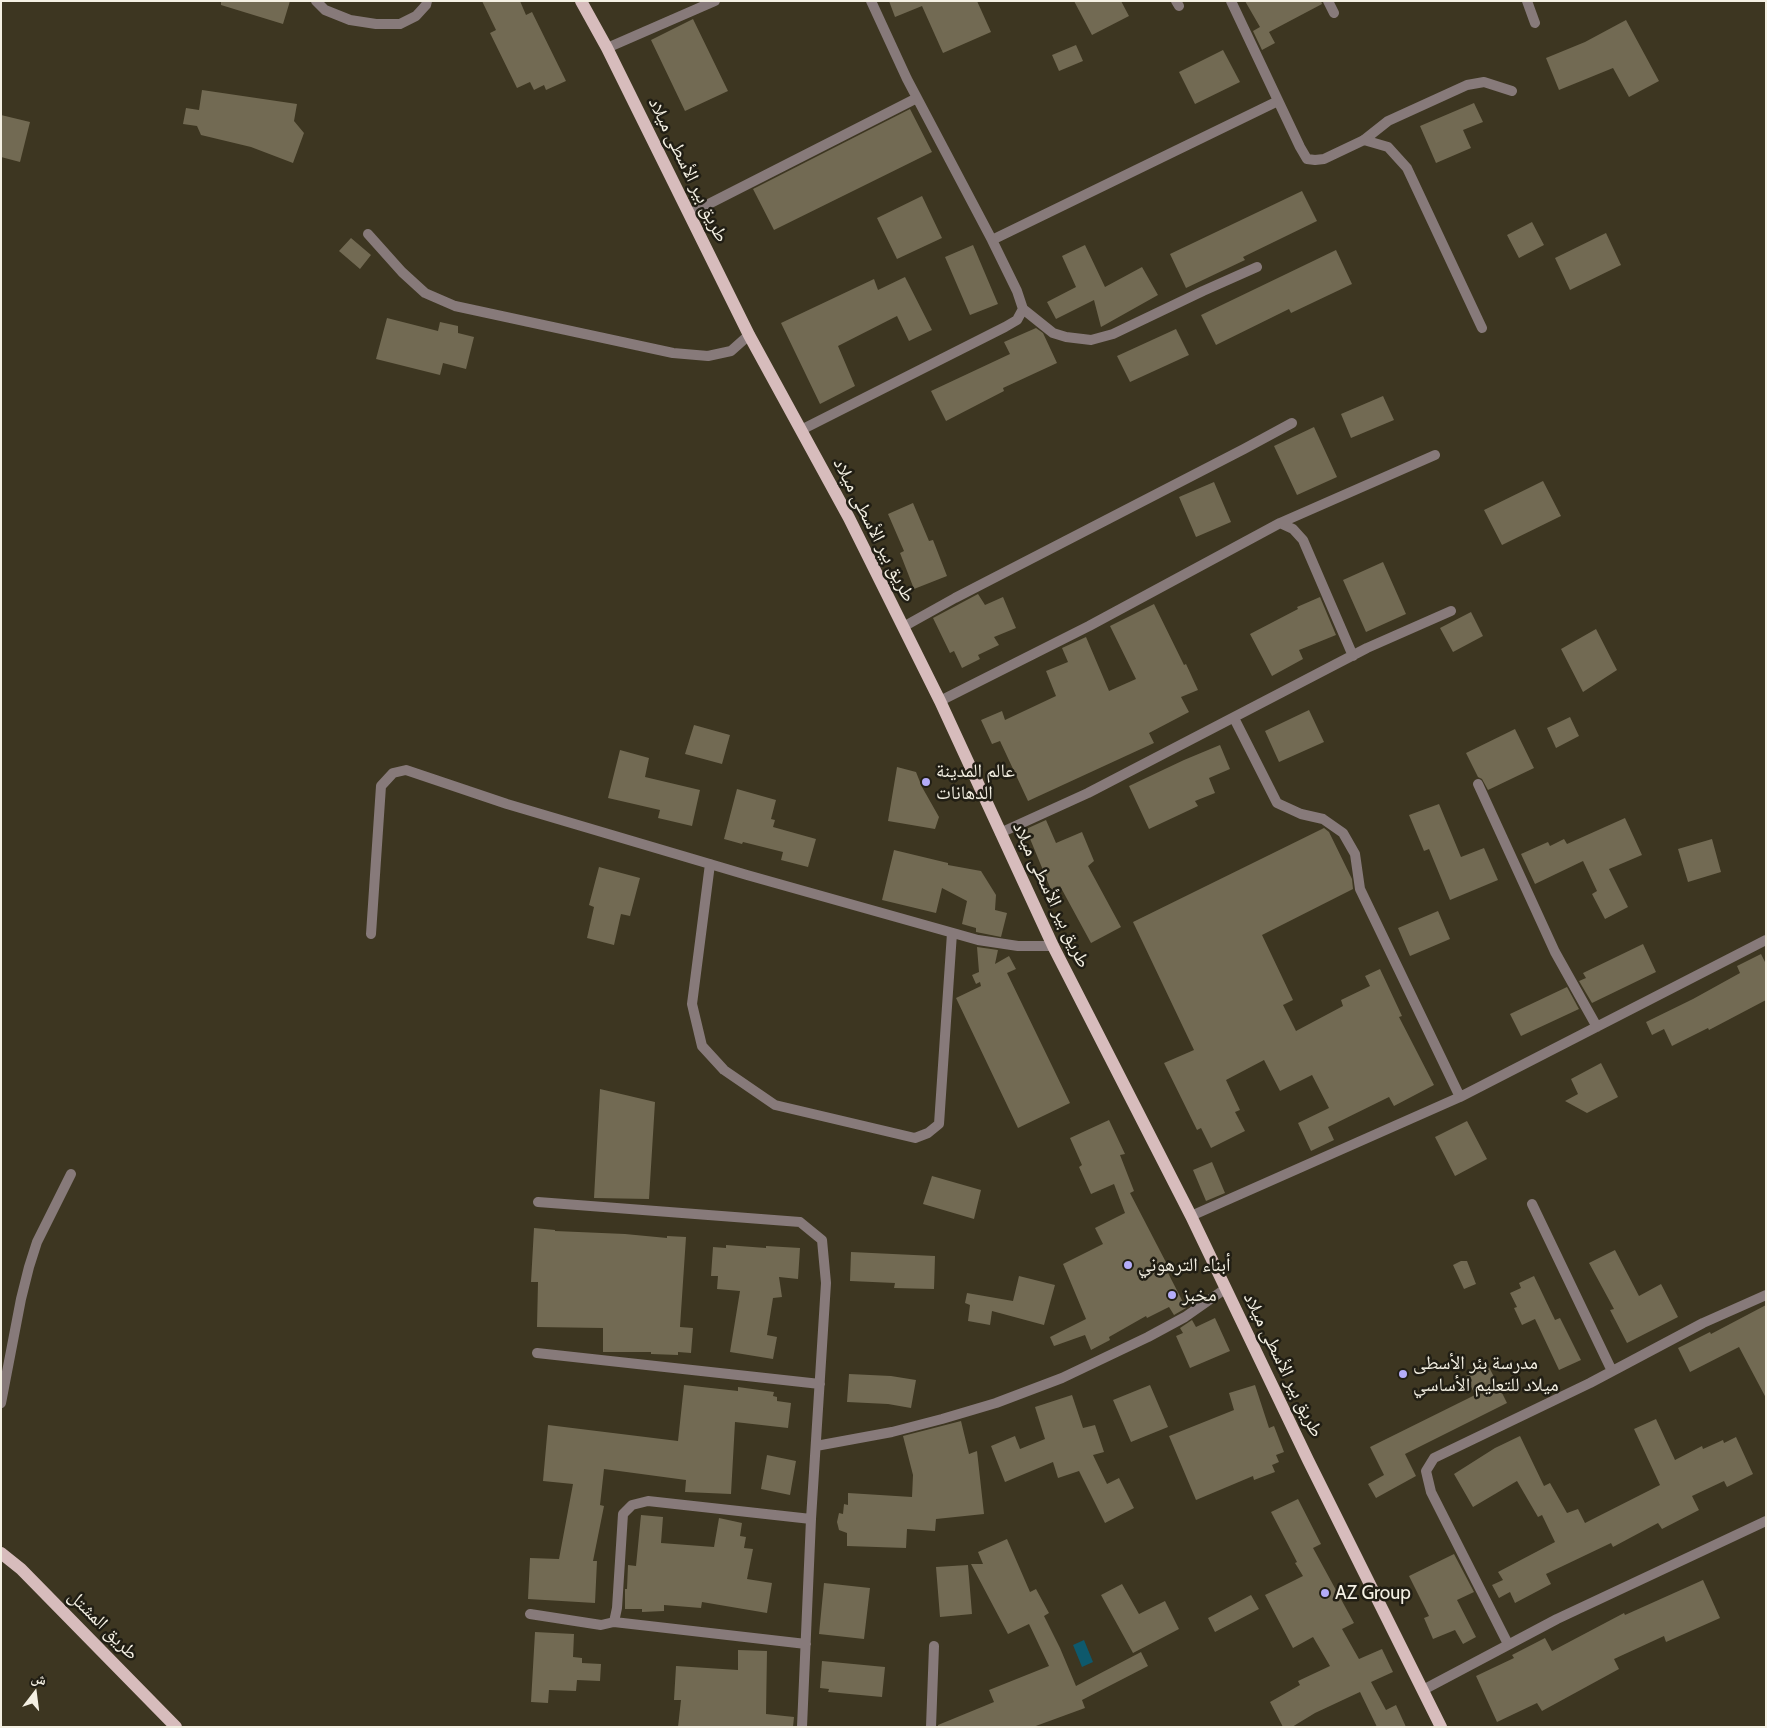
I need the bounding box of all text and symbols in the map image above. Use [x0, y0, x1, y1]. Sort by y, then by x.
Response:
street label: طريق بير الأسطى ميلاد [643, 94, 733, 246]
street label: طريق بير الأسطى ميلاد [828, 454, 920, 606]
place label: عالم المدينة الدهانات [936, 760, 1015, 804]
marker: عالم المدينة الدهانات [920, 776, 932, 788]
street label: طريق بير الأسطى ميلاد [1007, 818, 1095, 972]
place label: أبناء الترهوني [1138, 1254, 1231, 1276]
marker: أبناء الترهوني [1122, 1259, 1134, 1271]
place label: مخبز [1182, 1284, 1217, 1306]
marker: مخبز [1166, 1289, 1178, 1301]
street label: طريق بير الأسطى ميلاد [1238, 1289, 1328, 1441]
place label: مدرسة بئر الأسطى ميلاد للتعليم الأساسي [1413, 1352, 1559, 1396]
marker: مدرسة بئر الأسطى ميلاد للتعليم الأساسي [1397, 1368, 1409, 1380]
place label: AZ Group [1335, 1582, 1411, 1604]
street label: طريق المشتل [63, 1585, 143, 1665]
marker: AZ Group [1319, 1587, 1331, 1599]
north arrow [10, 1668, 60, 1718]
text: ش [29, 1668, 48, 1689]

